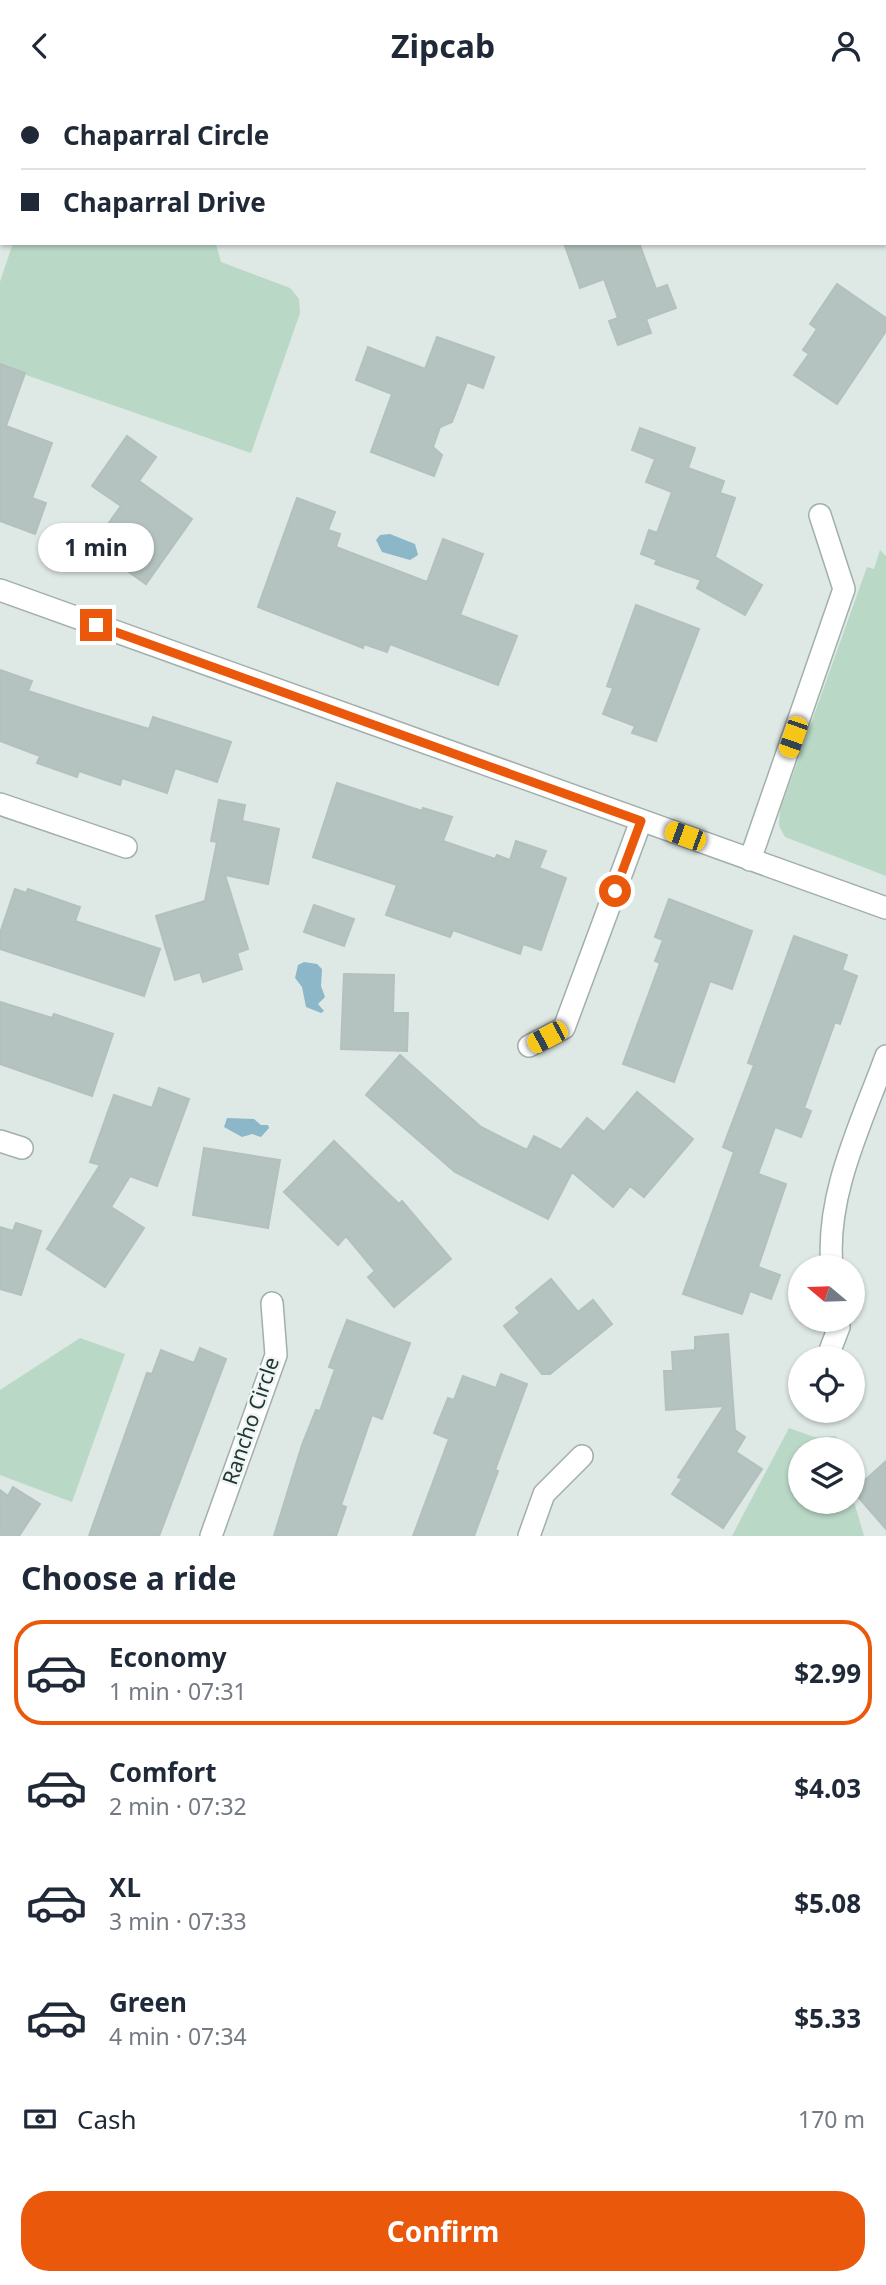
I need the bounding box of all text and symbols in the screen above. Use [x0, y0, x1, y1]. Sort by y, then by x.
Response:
text: Zipcab [391, 24, 495, 67]
icon: back [21, 27, 59, 65]
icon: person [827, 27, 865, 65]
text: Chaparral Circle [63, 117, 269, 153]
text: Chaparral Drive [63, 184, 266, 220]
callout: 1 min [38, 524, 154, 573]
text: 1 min [64, 531, 128, 563]
route end [80, 609, 112, 641]
car [777, 714, 810, 760]
car [662, 819, 709, 853]
route start [599, 875, 631, 907]
car [524, 1018, 571, 1056]
north arrow [788, 1255, 864, 1332]
map controls [788, 1255, 865, 1514]
button: locate [788, 1346, 865, 1423]
street label: Rancho Circle [215, 1353, 285, 1488]
button: layers [788, 1437, 865, 1514]
text: Choose a ride [21, 1556, 237, 1599]
text: Economy [109, 1639, 227, 1675]
icon: car [25, 1641, 88, 1704]
text: $2.99 [794, 1655, 861, 1691]
text: 1 min · 07:31 [109, 1675, 247, 1707]
text: Comfort [109, 1754, 217, 1790]
icon: car [25, 1756, 88, 1819]
text: $4.03 [794, 1770, 861, 1806]
text: 2 min · 07:32 [109, 1790, 247, 1822]
text: XL [109, 1869, 141, 1905]
icon: car [25, 1871, 88, 1934]
text: $5.08 [794, 1885, 861, 1921]
text: 3 min · 07:33 [109, 1905, 247, 1937]
text: Green [109, 1984, 187, 2020]
icon: car [25, 1986, 88, 2049]
text: $5.33 [794, 2000, 861, 2036]
text: 4 min · 07:34 [109, 2020, 247, 2052]
icon: cash [21, 2100, 59, 2138]
text: Cash [77, 2101, 137, 2137]
text: 170 m [798, 2103, 865, 2135]
button: Confirm [21, 2191, 865, 2271]

